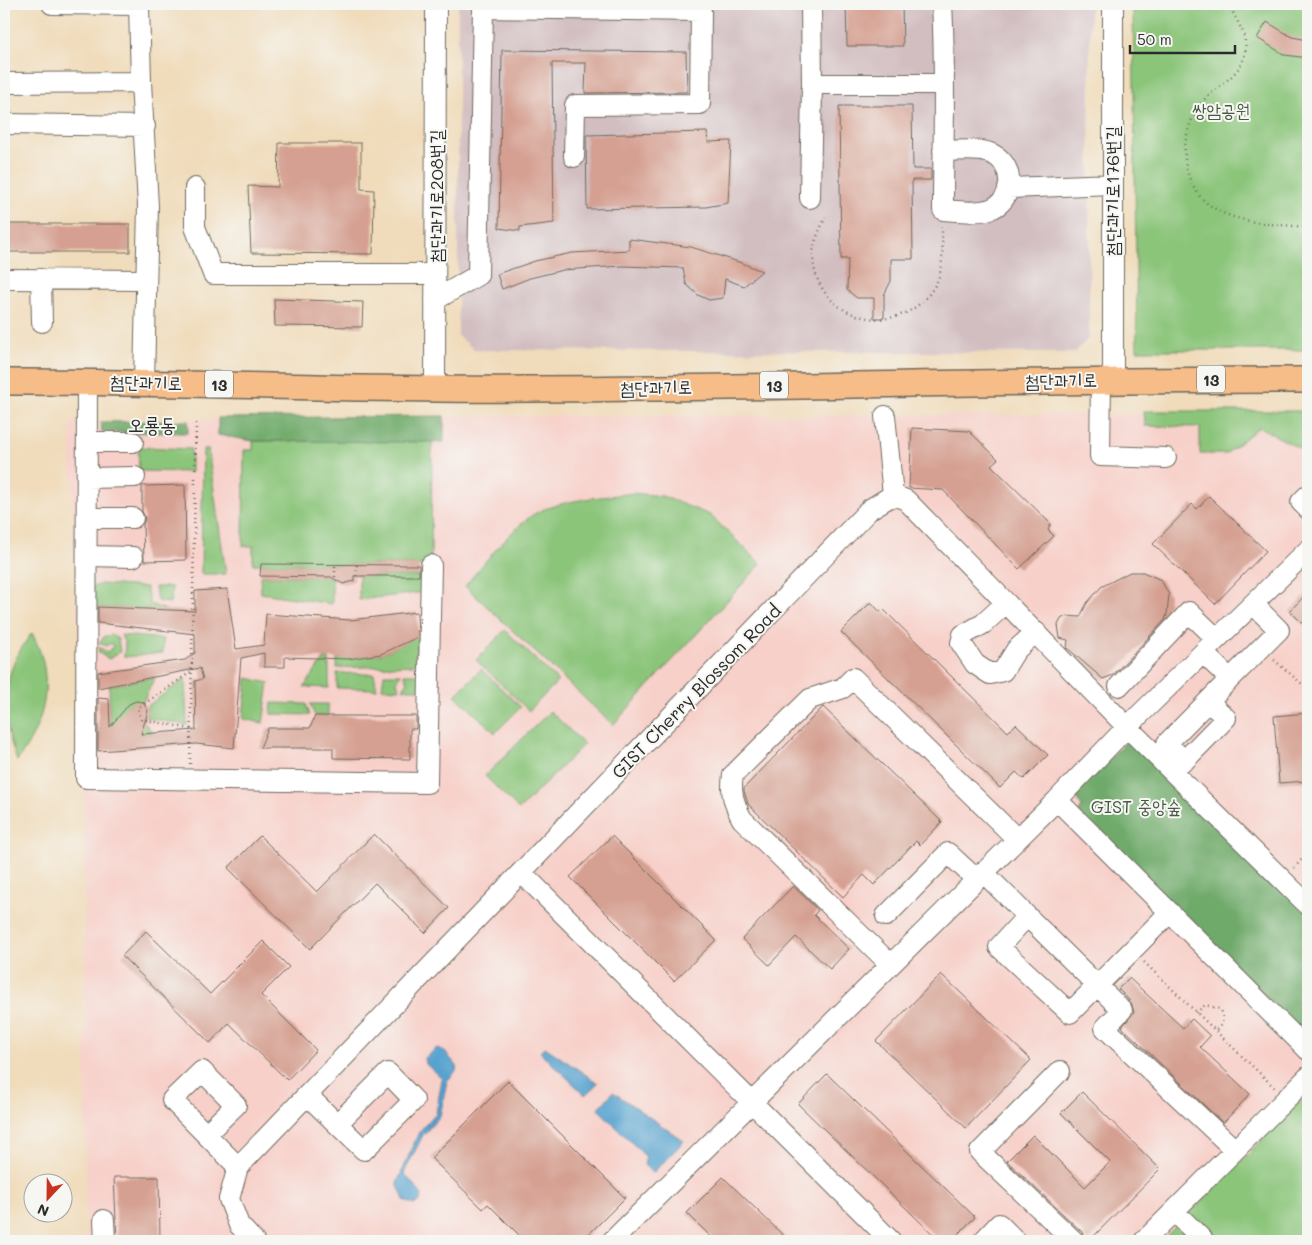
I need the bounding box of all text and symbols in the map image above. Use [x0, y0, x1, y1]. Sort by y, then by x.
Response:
scale bar [1130, 22, 1234, 54]
text: 50 m [1137, 29, 1172, 49]
park label: 쌍암공원 [1192, 98, 1250, 122]
street label: 첨단과기로176번길 [1100, 125, 1124, 256]
street label: 첨단과기로208번길 [424, 129, 448, 263]
road number: 13 [1197, 366, 1225, 392]
street label: 첨단과기로 [1025, 367, 1097, 393]
street label: 첨단과기로 [110, 369, 182, 395]
road number: 13 [205, 370, 233, 398]
road number: 13 [760, 372, 788, 398]
street label: 첨단과기로 [620, 374, 692, 400]
district label: 오룡동 [128, 411, 176, 437]
street label: GIST Cherry Blossom Road [606, 599, 786, 783]
park label: GIST 중앙숲 [1091, 794, 1181, 818]
north arrow [22, 1172, 72, 1222]
text: N [34, 1200, 51, 1221]

